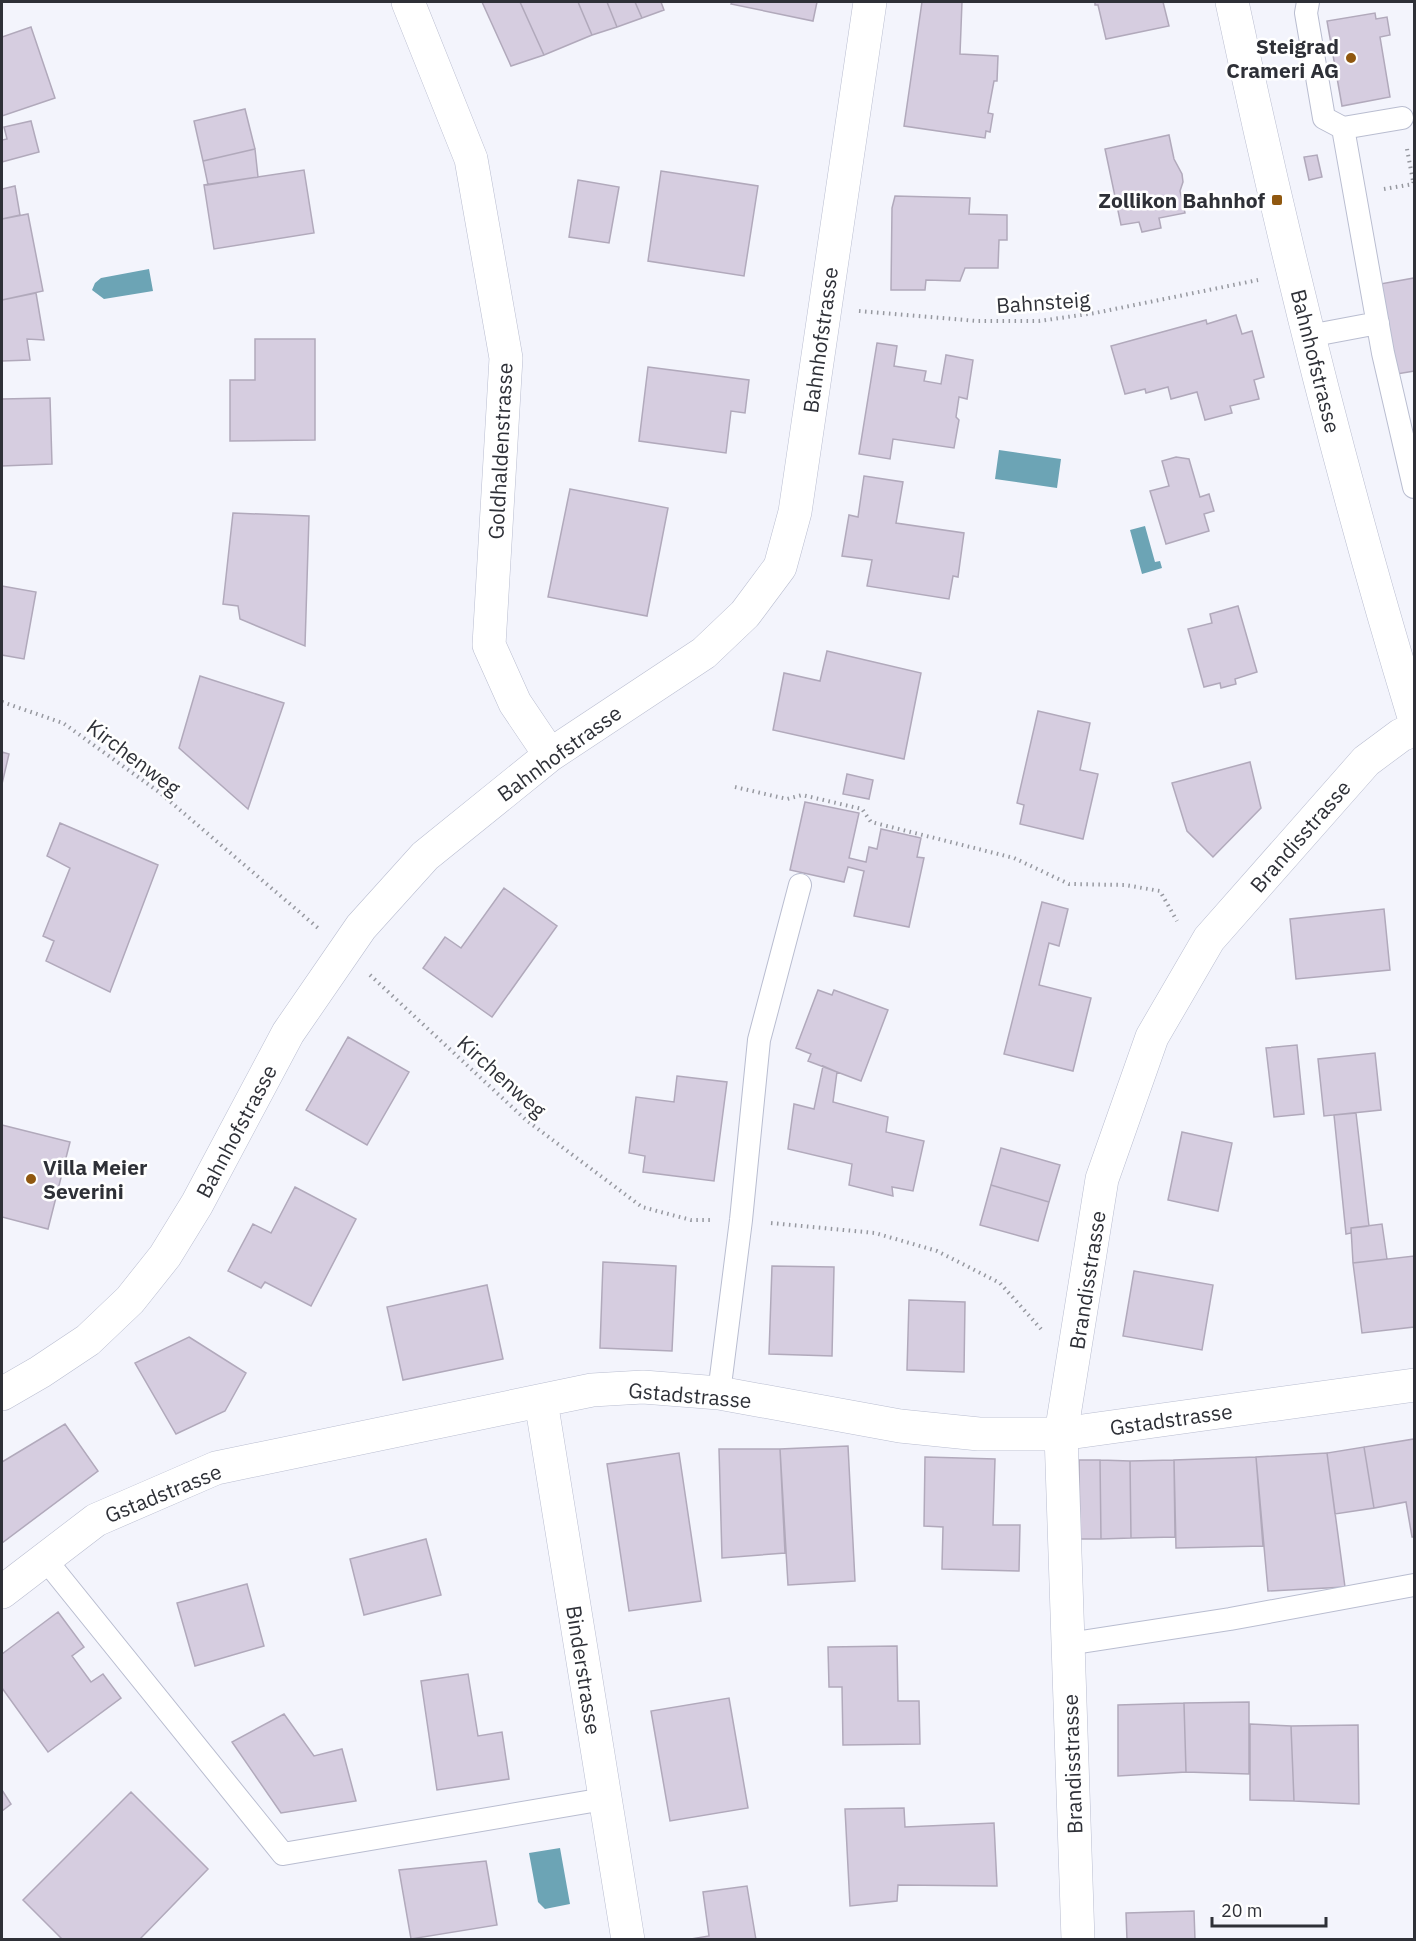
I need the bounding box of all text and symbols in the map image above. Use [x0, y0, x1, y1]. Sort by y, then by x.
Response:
place label: Steigrad Crameri AG [1226, 32, 1339, 84]
marker: Steigrad Crameri AG [1344, 51, 1358, 65]
place label: Zollikon Bahnhof [1098, 186, 1265, 214]
marker: Zollikon Bahnhof [1270, 193, 1284, 207]
street label: Bahnhofstrasse [796, 265, 844, 415]
street label: Bahnsteig [995, 285, 1091, 319]
street label: Bahnhofstrasse [1285, 286, 1347, 436]
street label: Goldhaldenstrasse [481, 362, 519, 540]
street label: Bahnhofstrasse [491, 698, 627, 808]
street label: Kirchenweg [81, 713, 187, 801]
street label: Brandisstrasse [1243, 774, 1357, 898]
street label: Kirchenweg [452, 1029, 552, 1123]
street label: Bahnhofstrasse [189, 1059, 283, 1203]
place label: Villa Meier Severini [43, 1153, 148, 1205]
marker: Villa Meier Severini [24, 1172, 38, 1186]
street label: Brandisstrasse [1062, 1209, 1112, 1351]
street label: Gstadstrasse [627, 1376, 753, 1414]
street label: Gstadstrasse [1108, 1397, 1234, 1441]
street label: Gstadstrasse [100, 1457, 226, 1529]
street label: Binderstrasse [560, 1603, 608, 1737]
street label: Brandisstrasse [1056, 1693, 1088, 1835]
scale bar [1212, 1890, 1326, 1928]
text: 20 m [1221, 1899, 1263, 1922]

